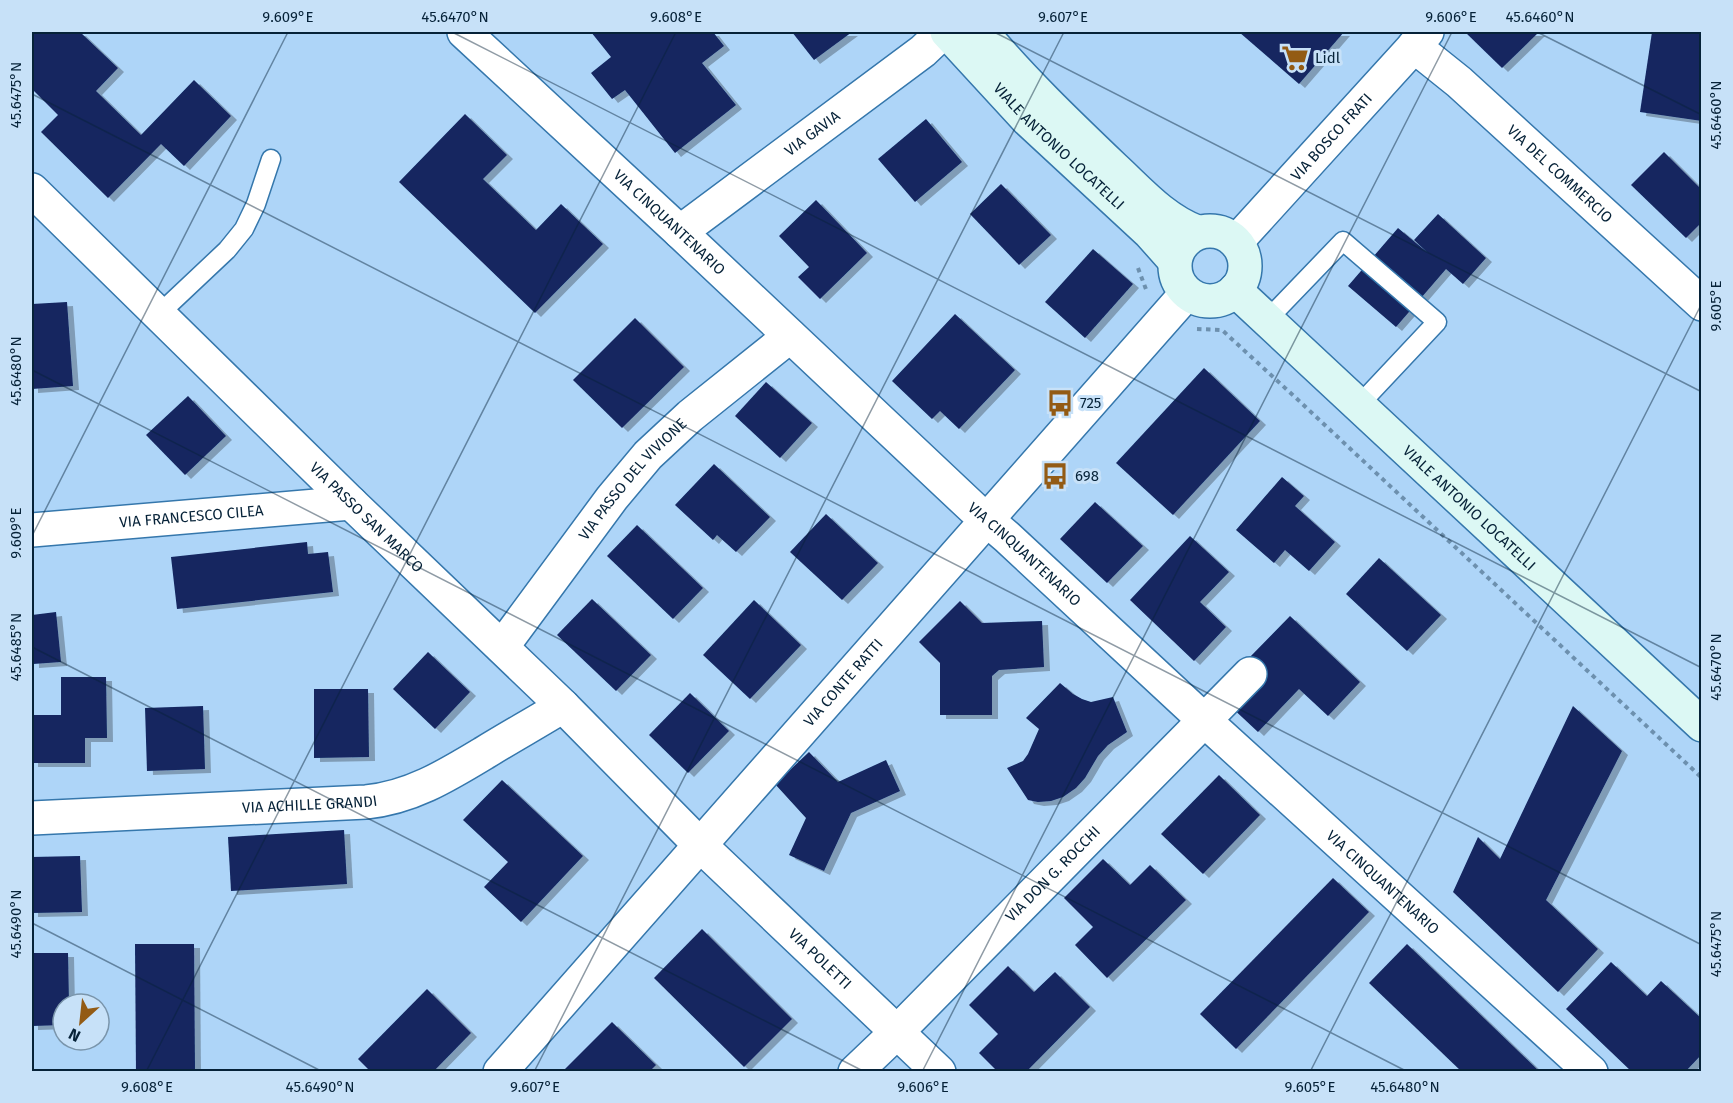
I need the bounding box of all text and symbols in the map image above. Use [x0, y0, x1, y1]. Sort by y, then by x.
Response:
text: 9.609°E [262, 8, 314, 26]
text: 45.6470°N [421, 8, 489, 26]
text: 9.608°E [650, 8, 702, 26]
text: 9.607°E [1038, 8, 1088, 26]
text: 9.606°E [1425, 8, 1477, 26]
text: 45.6460°N [1505, 8, 1575, 26]
supermarket icon: Lidl [1280, 43, 1310, 73]
place label: Lidl [1315, 49, 1341, 67]
text: 45.6475°N [7, 62, 25, 128]
street label: VIALE ANTONIO LOCATELLI [989, 79, 1128, 214]
text: 45.6460°N [1707, 80, 1725, 150]
street label: VIA BOSCO FRATI [1287, 89, 1376, 184]
street label: VIA GAVIA [781, 107, 844, 160]
street label: VIA DEL COMMERCIO [1503, 121, 1616, 227]
street label: VIA CINQUANTENARIO [610, 166, 729, 279]
text: 9.605°E [1707, 281, 1725, 331]
text: 45.6480°N [7, 336, 25, 406]
bus stop icon: 725 [1045, 388, 1075, 418]
place label: 725 [1080, 394, 1101, 412]
street label: VIA PASSO DEL VIVIONE [575, 415, 690, 544]
street label: VIALE ANTONIO LOCATELLI [1399, 442, 1539, 574]
street label: VIA PASSO SAN MARCO [306, 458, 427, 576]
bus stop icon: 698 [1040, 461, 1070, 491]
place label: 698 [1075, 467, 1099, 485]
street label: VIA CINQUANTENARIO [964, 499, 1085, 610]
street label: VIA FRANCESCO CILEA [119, 501, 265, 532]
text: 9.609°E [7, 507, 25, 559]
text: 45.6485°N [7, 613, 25, 681]
text: 45.6470°N [1707, 633, 1725, 701]
street label: VIA CONTE RATTI [800, 635, 887, 730]
street label: VIA ACHILLE GRANDI [242, 792, 379, 817]
street label: VIA DON G. ROCCHI [1002, 822, 1104, 926]
street label: VIA CINQUANTENARIO [1323, 827, 1443, 938]
text: 45.6490°N [7, 890, 25, 958]
text: 45.6475°N [1707, 911, 1725, 977]
street label: VIA POLETTI [785, 925, 855, 993]
north arrow [51, 992, 111, 1052]
text: N [65, 1024, 83, 1046]
text: 9.608°E [121, 1078, 173, 1096]
text: 45.6490°N [286, 1078, 354, 1096]
text: 9.607°E [510, 1078, 560, 1096]
text: 9.606°E [897, 1078, 949, 1096]
text: 9.605°E [1285, 1078, 1335, 1096]
text: 45.6480°N [1370, 1078, 1440, 1096]

